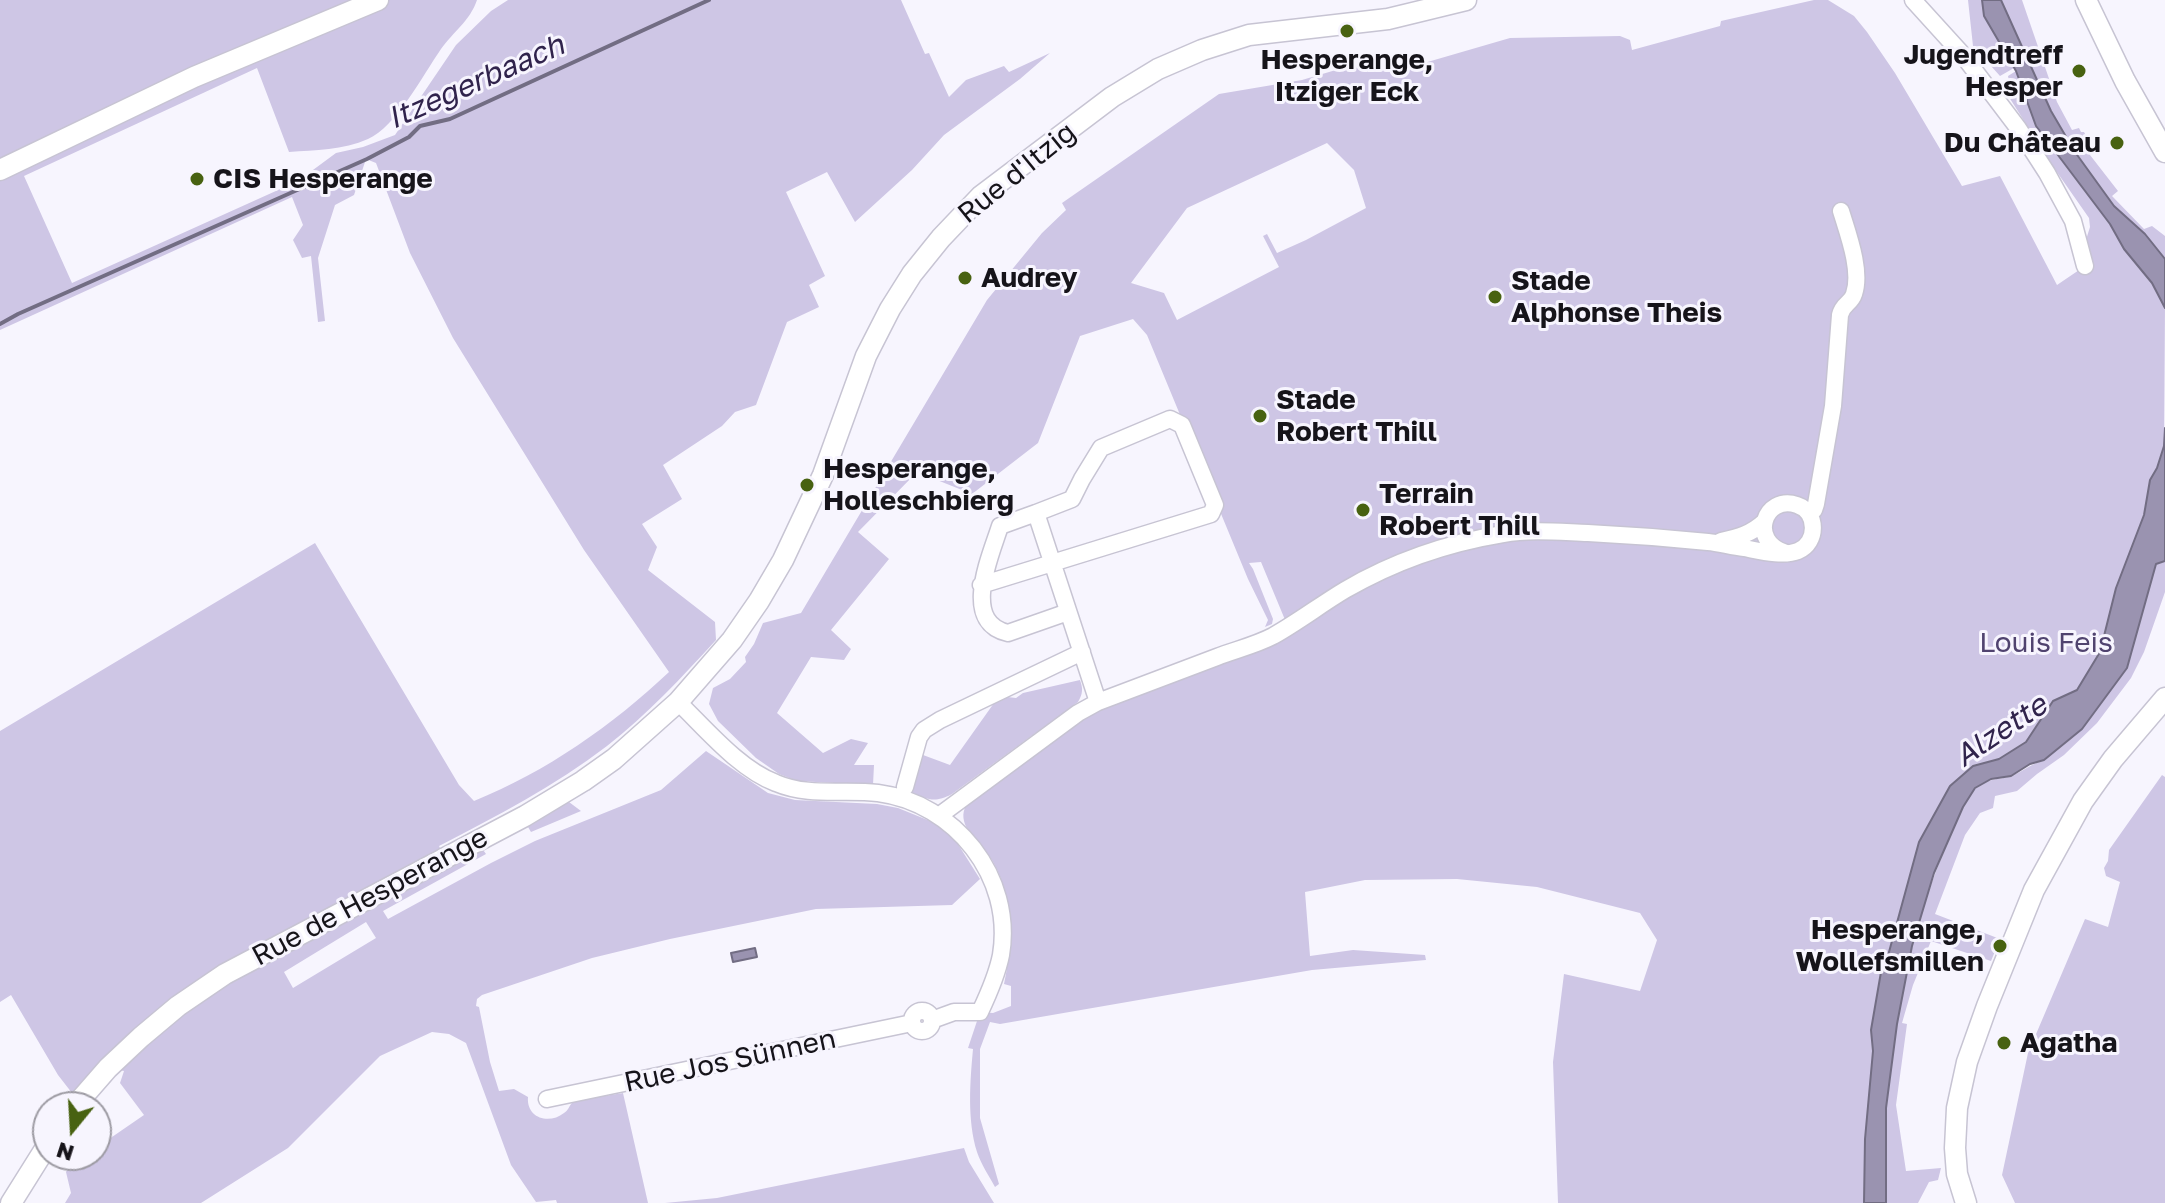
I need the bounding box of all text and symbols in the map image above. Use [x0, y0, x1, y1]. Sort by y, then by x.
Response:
marker: Hesperange, Itziger Eck [1338, 22, 1356, 40]
water label: Itzegerbaach [382, 27, 570, 137]
place label: Jugendtreff Hesper [1903, 38, 2063, 104]
place label: Hesperange, Itziger Eck [1260, 43, 1434, 109]
marker: Jugendtreff Hesper [2070, 62, 2088, 80]
street label: Rue d'Itzig [951, 115, 1083, 231]
place label: Du Château [1944, 126, 2101, 160]
marker: Du Château [2108, 134, 2126, 152]
place label: CIS Hesperange [213, 162, 433, 196]
marker: CIS Hesperange [188, 170, 206, 188]
place label: Audrey [981, 261, 1078, 295]
place label: Stade Alphonse Theis [1511, 264, 1722, 330]
marker: Audrey [956, 269, 974, 287]
marker: Stade Alphonse Theis [1486, 288, 1504, 306]
place label: Stade Robert Thill [1276, 383, 1437, 449]
marker: Stade Robert Thill [1251, 407, 1269, 425]
place label: Hesperange, Holleschbierg [823, 452, 1014, 518]
marker: Hesperange, Holleschbierg [798, 476, 816, 494]
place label: Terrain Robert Thill [1379, 477, 1540, 543]
marker: Terrain Robert Thill [1354, 501, 1372, 519]
park label: Louis Feis [1979, 626, 2113, 660]
water label: Alzette [1948, 687, 2054, 775]
street label: Rue de Hesperange [246, 821, 494, 973]
place label: Hesperange, Wollefsmillen [1796, 913, 1984, 979]
marker: Hesperange, Wollefsmillen [1991, 937, 2009, 955]
street label: Rue Jos Sünnen [621, 1022, 839, 1100]
place label: Agatha [2020, 1026, 2117, 1060]
marker: Agatha [1995, 1034, 2013, 1052]
north arrow [32, 1091, 112, 1171]
text: N [53, 1137, 77, 1168]

